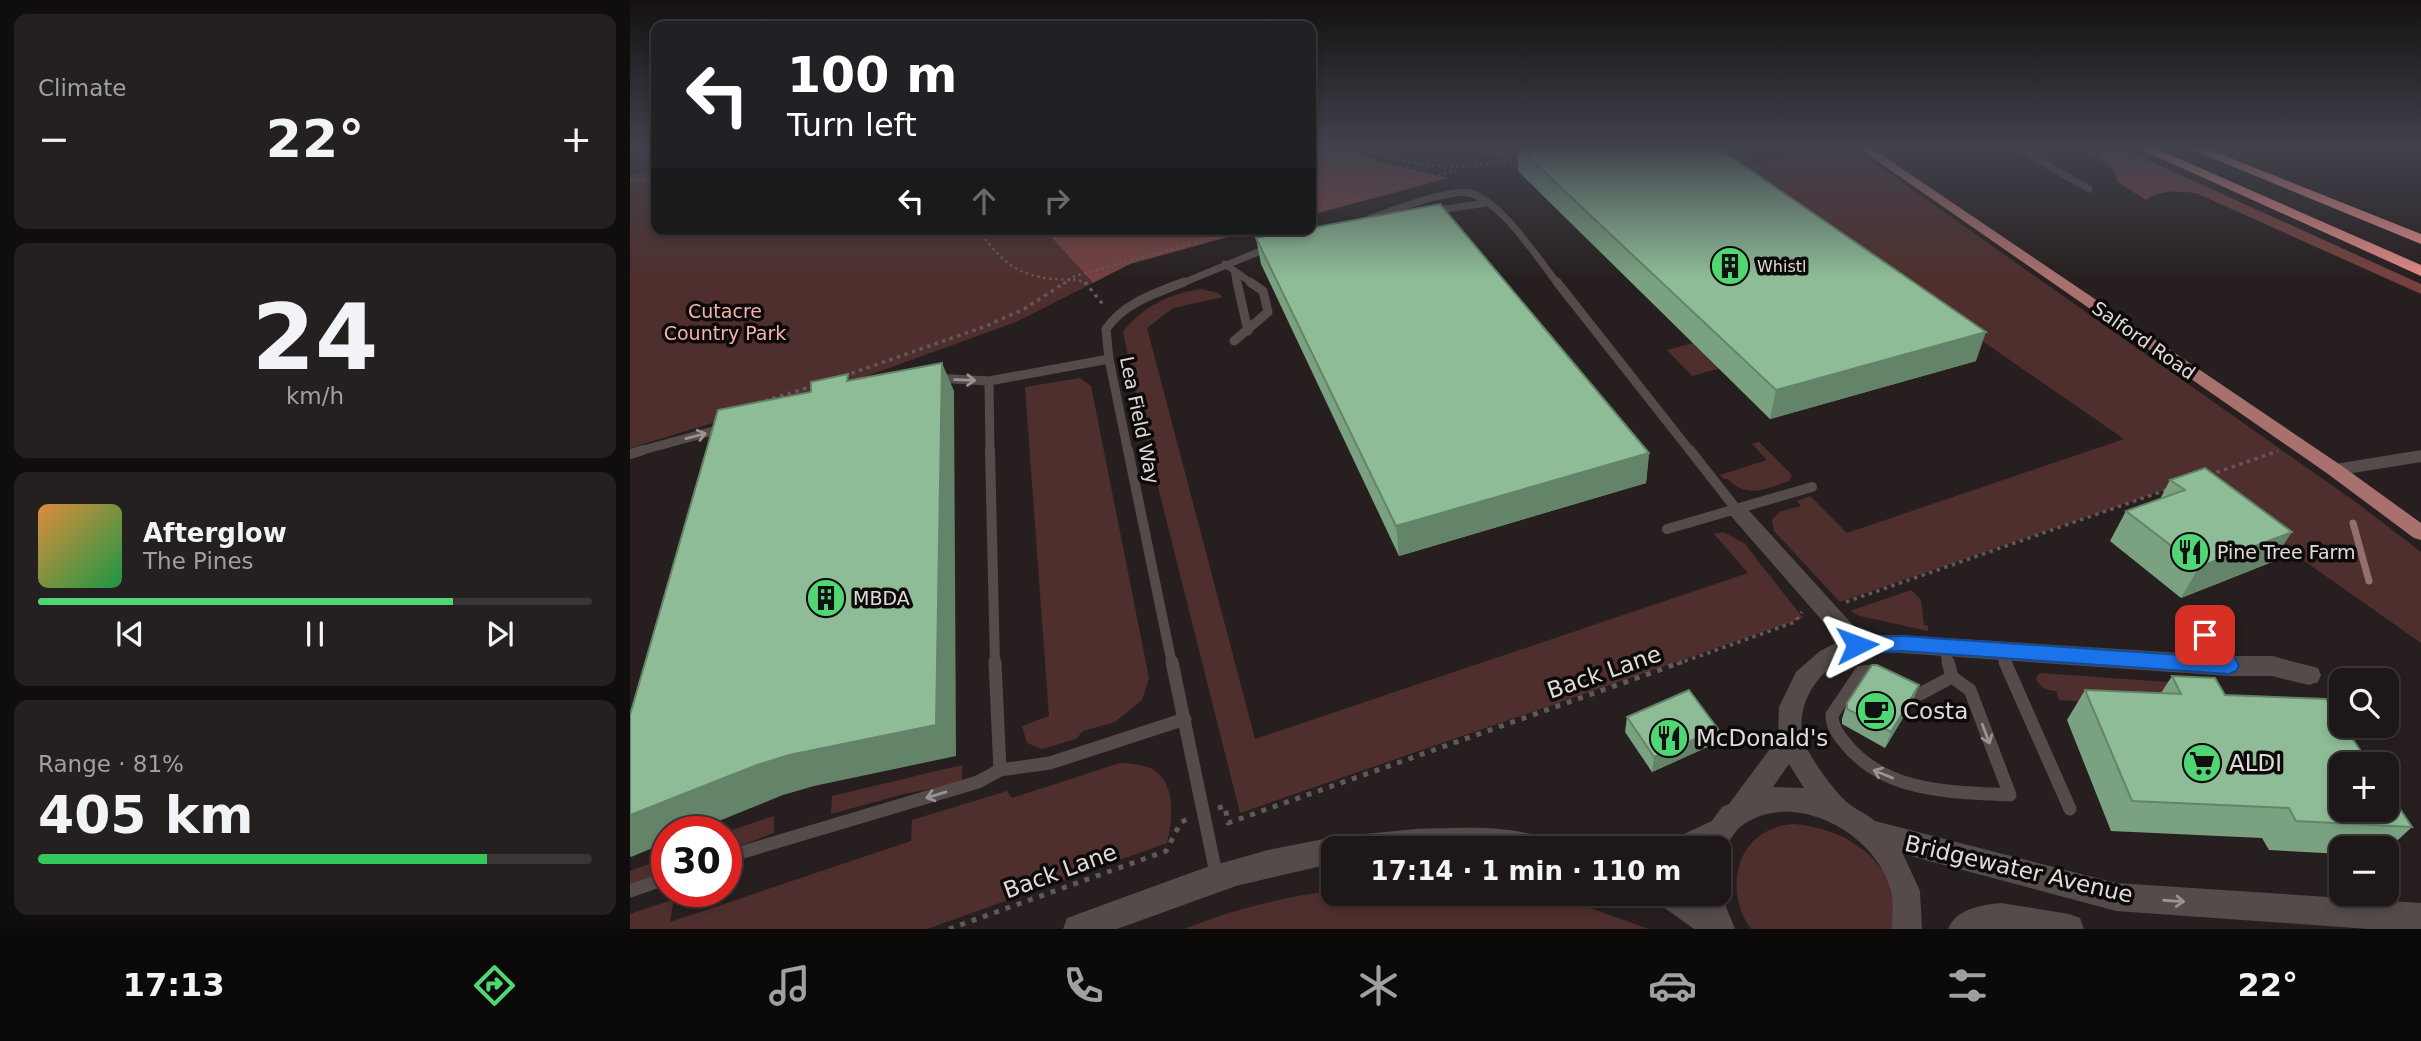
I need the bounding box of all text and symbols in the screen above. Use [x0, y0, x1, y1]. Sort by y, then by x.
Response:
text: 100 m [787, 47, 957, 104]
icon: left [672, 49, 763, 140]
text: Climate [38, 75, 127, 101]
text: Turn left [787, 106, 917, 144]
text: 22° [266, 109, 364, 169]
text: − [38, 117, 70, 161]
text: + [560, 117, 592, 161]
icon: left [892, 182, 930, 220]
icon: ahead [965, 182, 1003, 220]
icon: right [1038, 182, 1076, 220]
building icon: Whistl [1709, 245, 1751, 287]
place label: Whistl [1757, 257, 1806, 276]
text: 24 [252, 285, 378, 390]
street label: Salford Road [2088, 296, 2200, 384]
park label: Cutacre Country Park [664, 300, 786, 344]
street label: Lea Field Way [1116, 354, 1164, 486]
one-way arrow [953, 373, 976, 386]
text: km/h [286, 383, 344, 409]
one-way arrow [685, 429, 707, 442]
text: Afterglow [143, 518, 287, 548]
restaurant icon: Pine Tree Farm [2169, 531, 2211, 573]
place label: Pine Tree Farm [2217, 541, 2356, 563]
text: The Pines [143, 548, 254, 574]
building icon: MBDA [805, 577, 847, 619]
place label: MBDA [853, 587, 910, 609]
pin [2175, 605, 2235, 665]
position arrow [1820, 608, 1894, 682]
icon: previous [111, 615, 149, 653]
icon: pause [296, 615, 334, 653]
icon: next [481, 615, 519, 653]
icon: arrive [2186, 616, 2224, 654]
street label: Back Lane [1544, 640, 1664, 704]
map controls [2329, 668, 2399, 906]
button: search [2329, 668, 2399, 738]
cafe icon: Costa [1855, 690, 1897, 732]
place label: Costa [1903, 698, 1968, 724]
restaurant icon: McDonald's [1648, 717, 1690, 759]
one-way arrow [1981, 722, 1994, 744]
place label: McDonald's [1696, 725, 1828, 751]
supermarket icon: ALDI [2181, 742, 2223, 784]
place label: ALDI [2229, 750, 2282, 776]
text: Range · 81% [38, 751, 184, 777]
button: + [2329, 752, 2399, 822]
one-way arrow [1873, 766, 1895, 779]
text: 405 km [38, 785, 253, 845]
one-way arrow [926, 789, 948, 802]
speed limit sign: 30 [651, 816, 742, 907]
street label: Bridgewater Avenue [1902, 830, 2136, 908]
button: − [2329, 836, 2399, 906]
street label: Back Lane [1000, 838, 1120, 904]
text: 17:14 · 1 min · 110 m [1371, 856, 1681, 886]
one-way arrow [2163, 894, 2186, 907]
icon: directions [470, 961, 519, 1010]
icon: music [765, 961, 814, 1010]
icon: phone [1059, 961, 1108, 1010]
icon: climate [1354, 961, 1403, 1010]
icon: car [1648, 961, 1697, 1010]
icon: filters [1943, 961, 1992, 1010]
text: 17:13 [123, 966, 225, 1004]
text: 22° [2238, 966, 2298, 1004]

